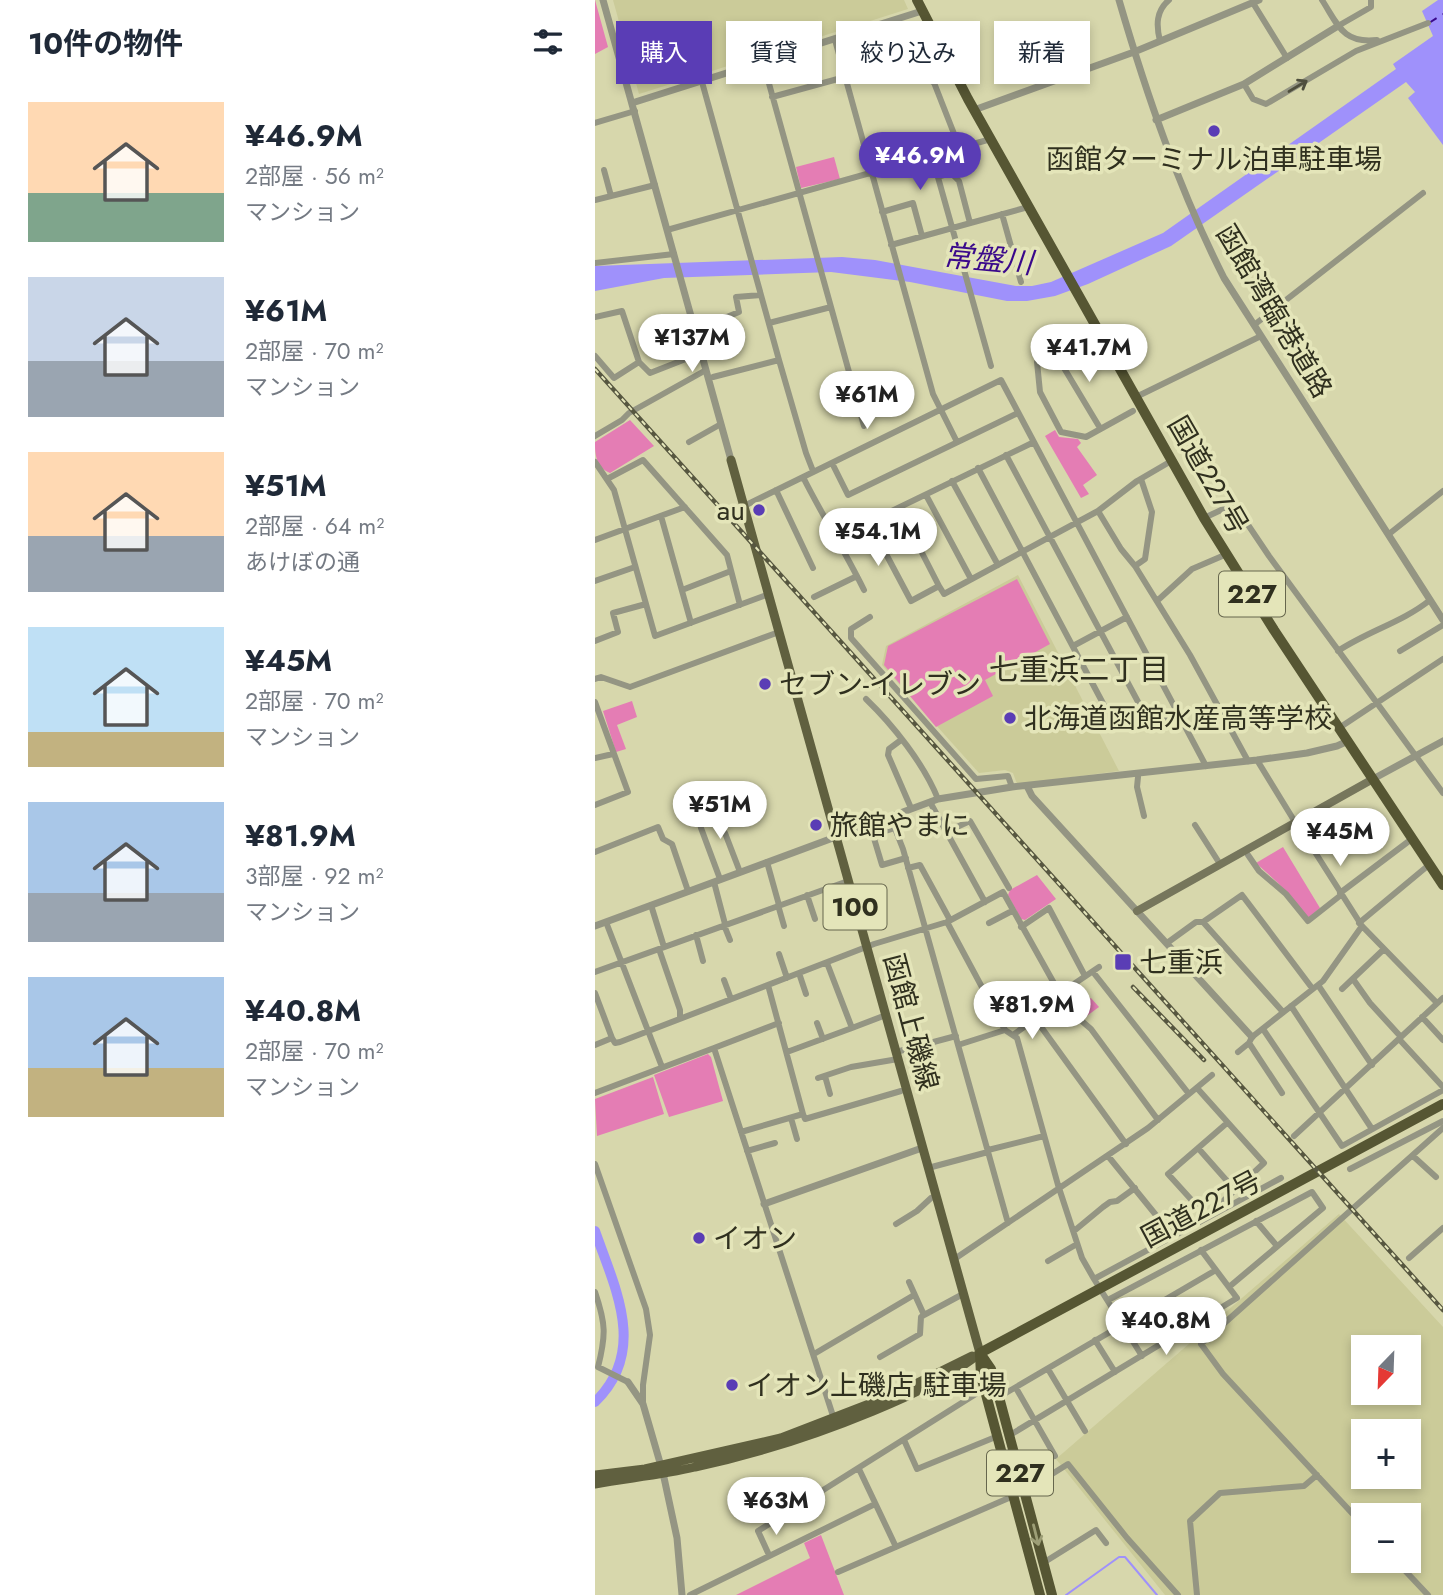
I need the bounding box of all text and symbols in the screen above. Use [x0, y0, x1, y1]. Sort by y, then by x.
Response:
chip: 購入 [616, 21, 712, 84]
chip: 賃貸 [726, 21, 822, 84]
chip: 絞り込み [836, 21, 980, 84]
chip: 新着 [994, 21, 1090, 84]
text: 10件の物件 [28, 22, 183, 65]
icon: filters [529, 23, 567, 61]
one-way arrow [1287, 79, 1307, 93]
text: ¥46.9M [245, 114, 363, 157]
marker: 函館ターミナル泊車駐車場 [1206, 123, 1222, 139]
icon: home [84, 130, 168, 214]
pin: ¥46.9M [863, 132, 977, 192]
text: ¥46.9M [875, 138, 965, 172]
place label: 函館ターミナル泊車駐車場 [1046, 139, 1382, 180]
text: 2部屋 · 56 m² [245, 159, 384, 193]
text: マンション [245, 195, 360, 229]
street label: 函館湾臨港道路 [1206, 216, 1342, 406]
water label: 常盤川 [941, 234, 1038, 285]
text: ¥61M [245, 289, 327, 332]
icon: home [84, 305, 168, 389]
pin: ¥137M [643, 314, 741, 374]
text: ¥137M [654, 320, 730, 354]
pin: ¥41.7M [1032, 324, 1146, 384]
text: ¥41.7M [1047, 330, 1131, 364]
text: 2部屋 · 70 m² [245, 334, 383, 368]
text: マンション [245, 370, 360, 404]
pin: ¥61M [826, 372, 908, 431]
text: ¥61M [836, 377, 898, 411]
street label: 国道227号 [1158, 408, 1258, 542]
text: ¥51M [245, 464, 326, 507]
icon: home [84, 480, 168, 564]
place label: au [717, 490, 745, 531]
marker: au [751, 502, 767, 518]
pin: ¥54.1M [821, 508, 935, 568]
text: 2部屋 · 64 m² [245, 509, 384, 543]
text: ¥54.1M [835, 514, 921, 548]
text: あけぼの通 [245, 545, 360, 579]
road number: 227 [1219, 572, 1285, 616]
text: ¥45M [245, 639, 332, 682]
district label: 七重浜二丁目 [989, 648, 1169, 691]
icon: home [84, 655, 168, 739]
place label: セブン-イレブン [779, 664, 981, 705]
marker: セブン-イレブン [757, 676, 773, 692]
text: 2部屋 · 70 m² [245, 684, 383, 718]
place label: 北海道函館水産高等学校 [1024, 698, 1332, 739]
marker: 北海道函館水産高等学校 [1002, 710, 1018, 726]
text: マンション [245, 720, 360, 754]
pin: ¥51M [679, 782, 761, 841]
text: ¥51M [689, 787, 751, 821]
place label: 旅館やまに [830, 805, 970, 846]
pin: ¥45M [1299, 808, 1381, 868]
text: ¥81.9M [245, 814, 356, 857]
text: ¥45M [1307, 814, 1373, 848]
marker: 旅館やまに [808, 817, 824, 833]
icon: home [84, 830, 168, 914]
text: 3部屋 · 92 m² [245, 859, 383, 893]
road number: 100 [824, 885, 887, 930]
text: マンション [245, 895, 360, 929]
place label: 七重浜 [1139, 942, 1223, 983]
street label: 函館上磯線 [873, 949, 949, 1095]
marker: 七重浜 [1113, 952, 1133, 972]
pin: ¥81.9M [975, 982, 1089, 1041]
text: ¥81.9M [990, 987, 1074, 1021]
text: ¥40.8M [245, 989, 361, 1032]
icon: home [84, 1005, 168, 1089]
text: 2部屋 · 70 m² [245, 1034, 383, 1068]
text: マンション [245, 1070, 360, 1104]
street label: 国道227号 [1134, 1160, 1268, 1258]
place label: イオン [713, 1218, 797, 1259]
marker: イオン [691, 1230, 707, 1246]
pin: ¥40.8M [1109, 1298, 1223, 1357]
text: ¥40.8M [1122, 1303, 1211, 1337]
north arrow [1351, 1335, 1421, 1405]
map controls [1351, 1335, 1421, 1573]
place label: イオン上磯店 駐車場 [746, 1365, 1006, 1406]
marker: イオン上磯店 駐車場 [724, 1377, 740, 1393]
button: + [1351, 1419, 1421, 1489]
road number: 227 [987, 1450, 1053, 1496]
pin: ¥63M [735, 1478, 817, 1537]
text: ¥63M [743, 1483, 809, 1517]
button: − [1351, 1503, 1421, 1573]
one-way arrow [1030, 1523, 1043, 1546]

